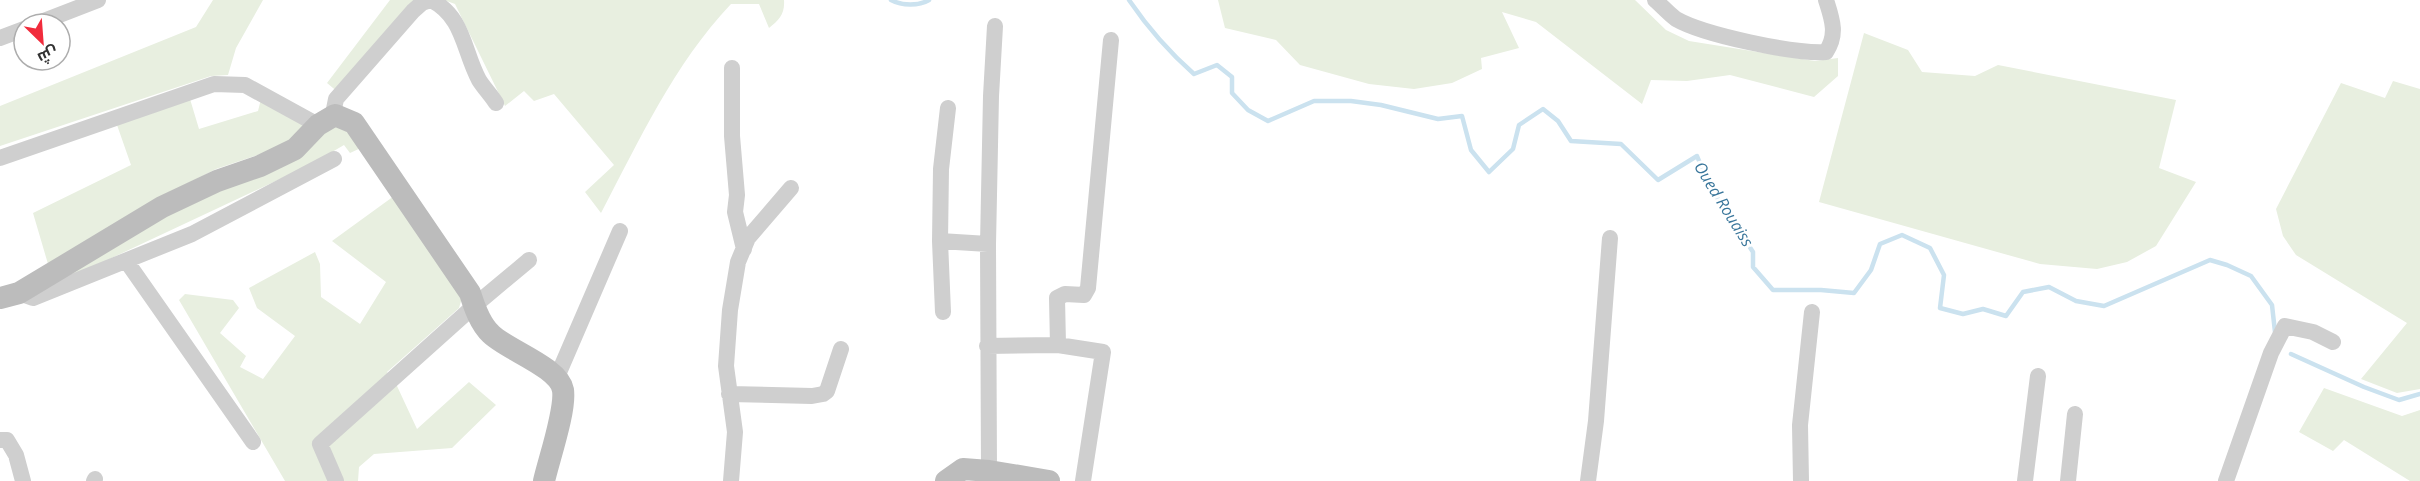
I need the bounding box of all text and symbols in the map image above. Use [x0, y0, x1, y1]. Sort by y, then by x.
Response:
north arrow [12, 12, 72, 72]
text: ش [34, 41, 62, 70]
water label: Oued Rouaiss [1689, 157, 1759, 251]

